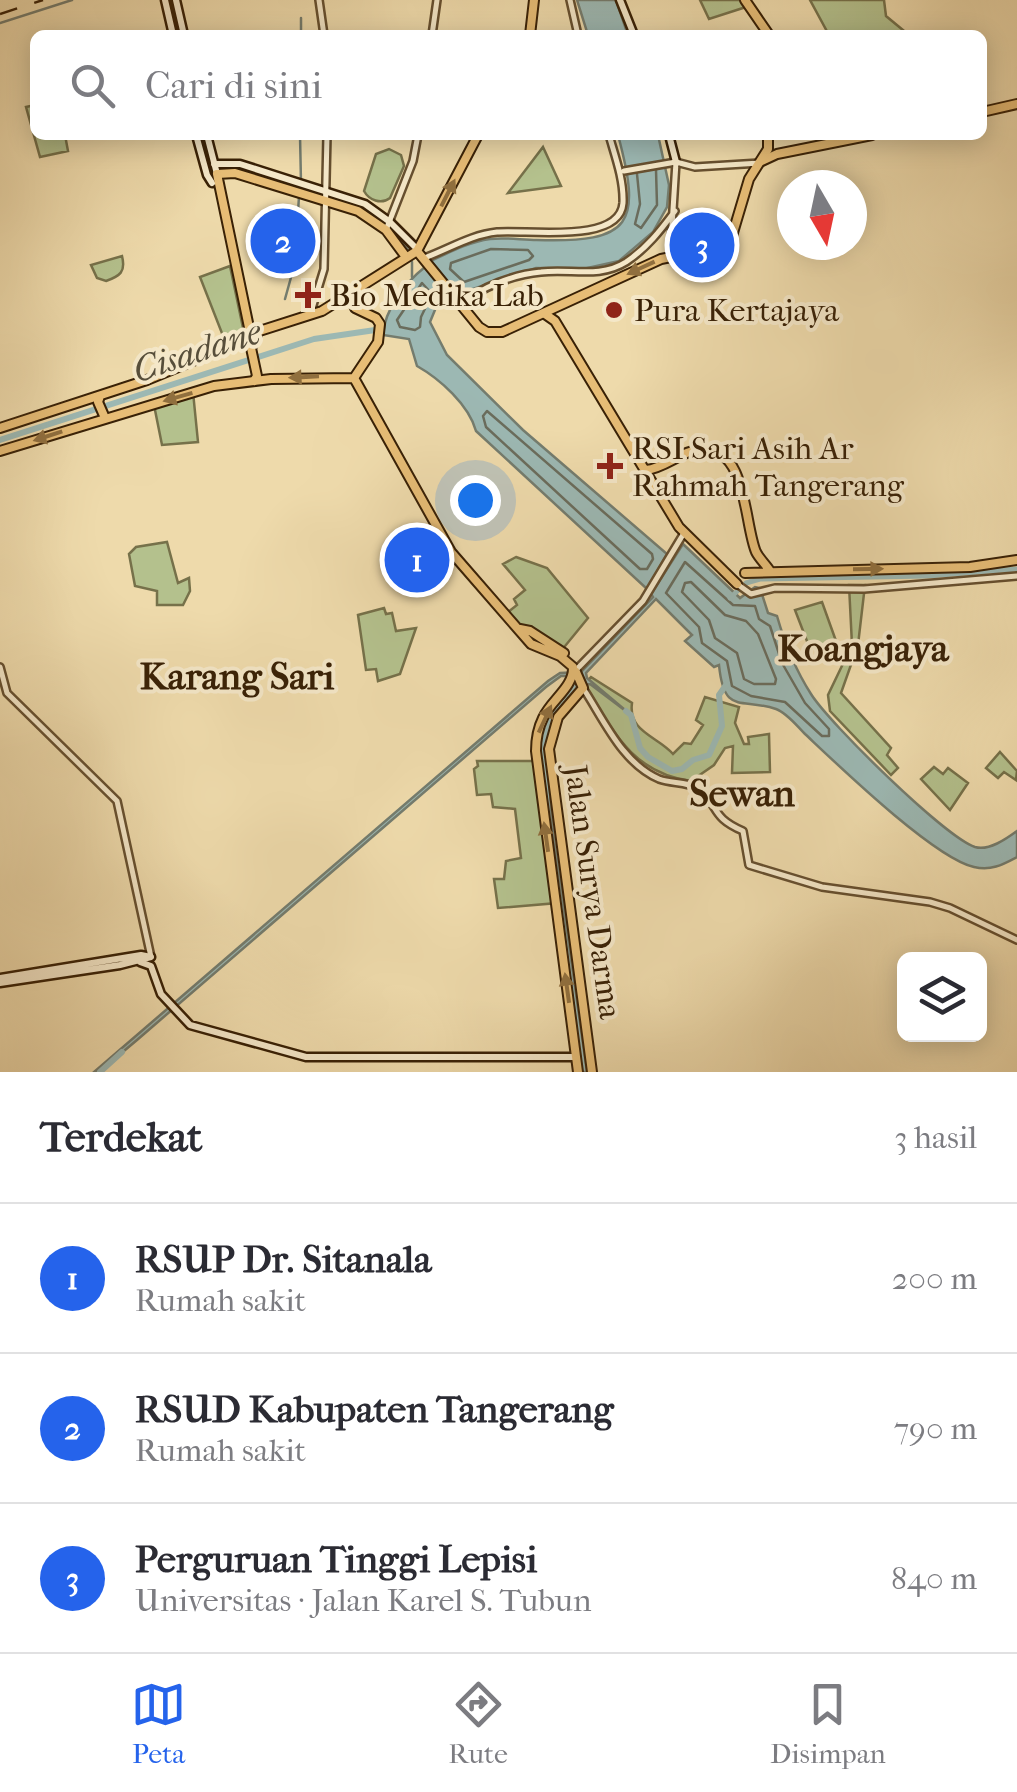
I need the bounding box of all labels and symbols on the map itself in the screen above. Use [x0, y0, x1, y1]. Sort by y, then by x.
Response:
north arrow [777, 170, 867, 260]
one-way arrow [439, 179, 456, 208]
pin: 2 [250, 204, 316, 278]
pin: 3 [670, 208, 734, 282]
one-way arrow [626, 260, 656, 276]
place label: Bio Medika Lab [330, 277, 544, 314]
marker: Bio Medika Lab [295, 282, 321, 308]
place label: Pura Kertajaya [634, 292, 840, 329]
marker: Pura Kertajaya [603, 299, 625, 321]
water label: Cisadane [128, 311, 267, 391]
one-way arrow [287, 369, 319, 385]
one-way arrow [162, 390, 192, 405]
one-way arrow [33, 429, 63, 444]
place label: RSI Sari Asih Ar Rahmah Tangerang [632, 430, 905, 504]
marker: RSI Sari Asih Ar Rahmah Tangerang [597, 453, 623, 479]
your location [450, 475, 501, 526]
pin: 1 [384, 522, 450, 598]
one-way arrow [852, 561, 884, 577]
district label: Koangjaya [777, 626, 950, 671]
district label: Karang Sari [140, 654, 335, 699]
one-way arrow [536, 705, 553, 734]
street label: Jalan Surya Darma [556, 760, 629, 1022]
district label: Sewan [689, 771, 796, 816]
one-way arrow [538, 820, 554, 852]
one-way arrow [558, 971, 574, 1003]

